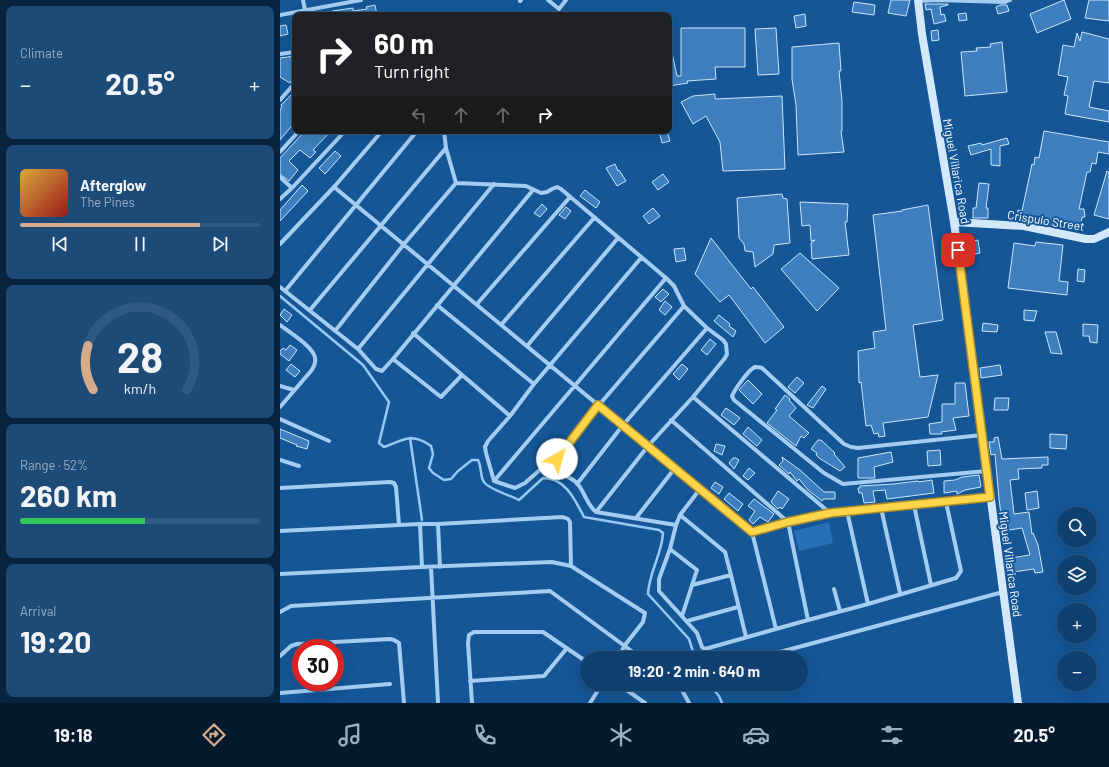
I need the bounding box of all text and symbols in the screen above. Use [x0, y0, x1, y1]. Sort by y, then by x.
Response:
text: 60 m [374, 26, 434, 60]
icon: right [308, 28, 360, 80]
text: Climate [20, 45, 63, 61]
text: Turn right [374, 60, 450, 82]
text: 20.5° [105, 65, 175, 101]
text: − [20, 71, 31, 97]
text: + [249, 71, 260, 97]
icon: left [408, 104, 430, 126]
icon: ahead [450, 104, 472, 126]
icon: ahead [492, 104, 514, 126]
icon: right [534, 104, 556, 126]
street label: Miguel Villarica Road [941, 117, 973, 225]
text: Afterglow [80, 176, 146, 194]
text: The Pines [80, 194, 135, 210]
street label: Crispulo Street [1006, 207, 1086, 233]
icon: previous [49, 233, 71, 255]
icon: pause [129, 233, 151, 255]
icon: next [209, 233, 231, 255]
pin [941, 233, 975, 267]
icon: arrive [947, 239, 969, 261]
text: 28 [117, 330, 163, 380]
text: km/h [124, 379, 156, 396]
position arrow [536, 438, 578, 480]
text: Range · 52% [20, 457, 88, 473]
text: 260 km [20, 477, 117, 513]
map controls [1057, 507, 1097, 691]
button: search [1057, 507, 1097, 547]
street label: Miguel Villarica Road [997, 510, 1025, 618]
button: layers [1057, 555, 1097, 595]
text: Arrival [20, 603, 56, 619]
button: + [1057, 603, 1097, 643]
text: 19:20 [20, 623, 91, 659]
speed limit sign: 30 [292, 639, 344, 691]
button: − [1057, 651, 1097, 691]
text: 19:20 · 2 min · 640 m [628, 662, 760, 680]
icon: directions [200, 721, 228, 749]
icon: music [336, 721, 364, 749]
icon: phone [471, 721, 499, 749]
icon: climate [607, 721, 635, 749]
icon: car [742, 721, 770, 749]
icon: filters [878, 721, 906, 749]
text: 19:18 [54, 724, 92, 746]
text: 20.5° [1013, 724, 1055, 746]

